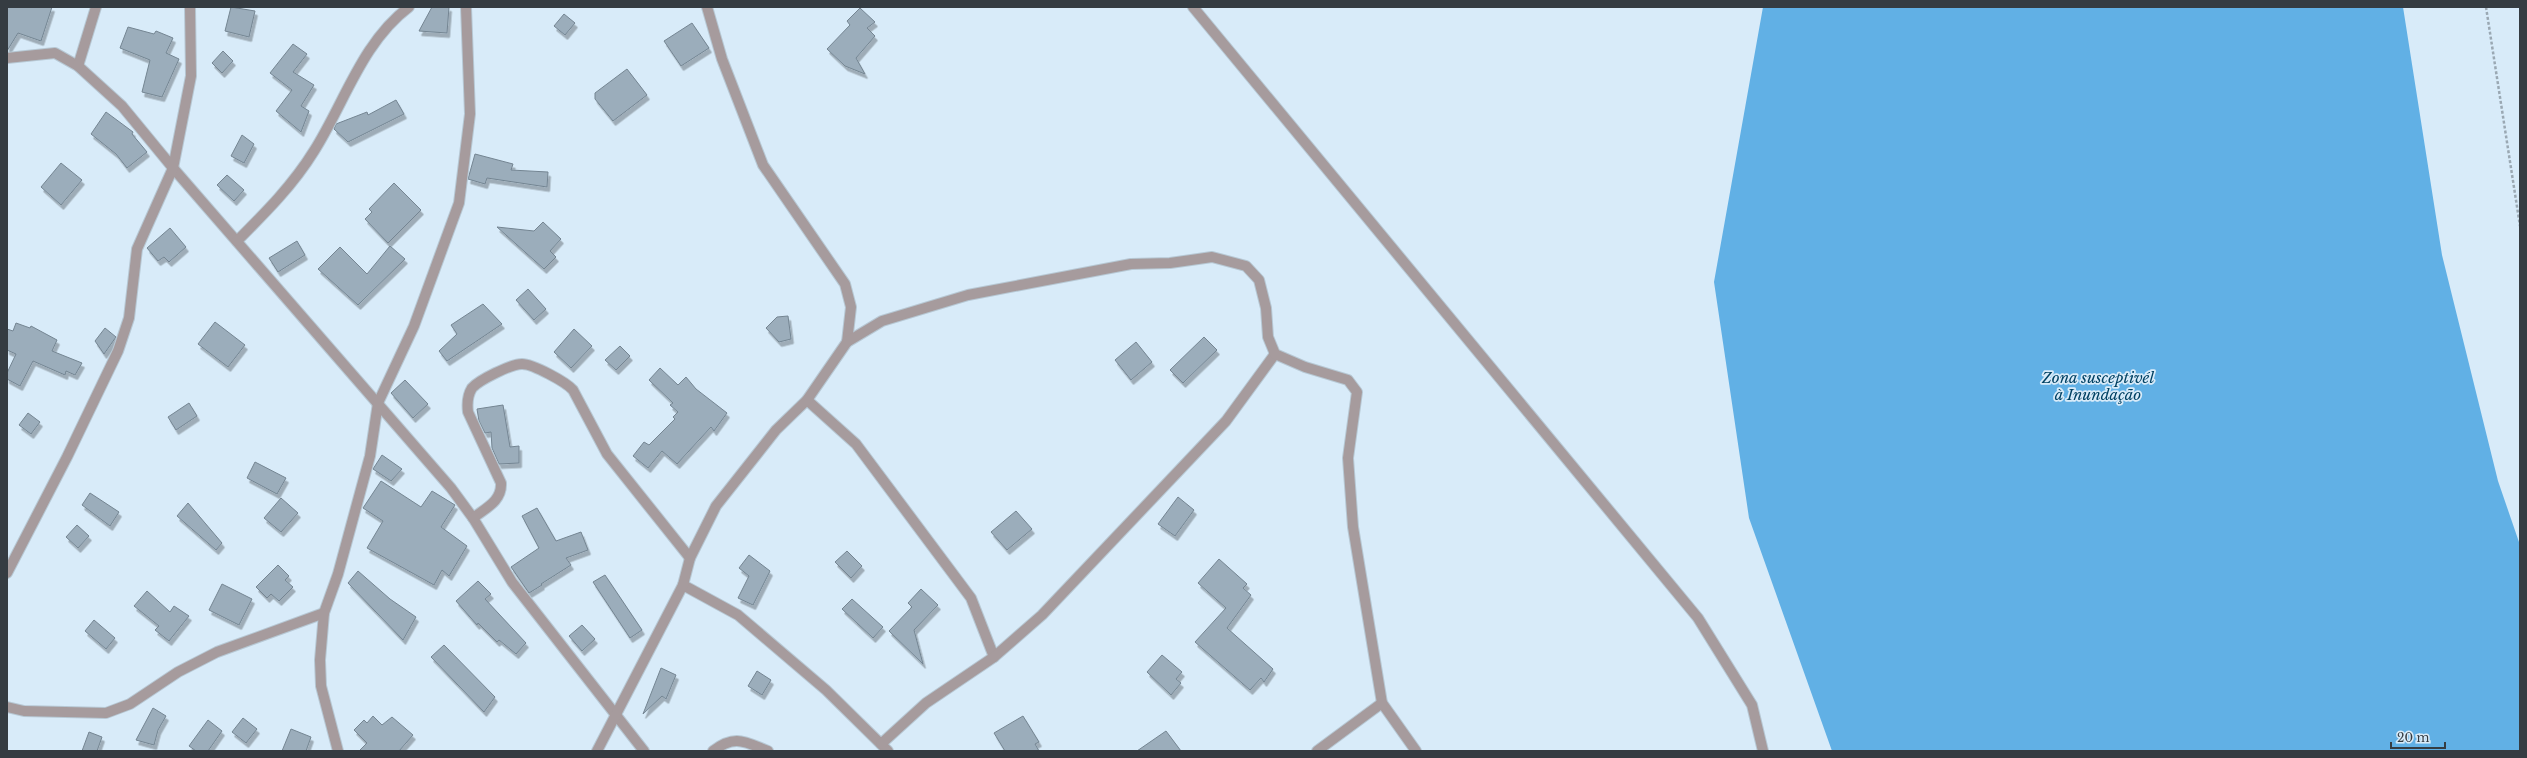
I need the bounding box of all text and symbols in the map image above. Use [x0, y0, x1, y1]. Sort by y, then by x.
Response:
water label: Zona susceptivél à Inundação [2041, 368, 2154, 404]
scale bar [2391, 724, 2445, 750]
text: 20 m [2397, 730, 2429, 745]

